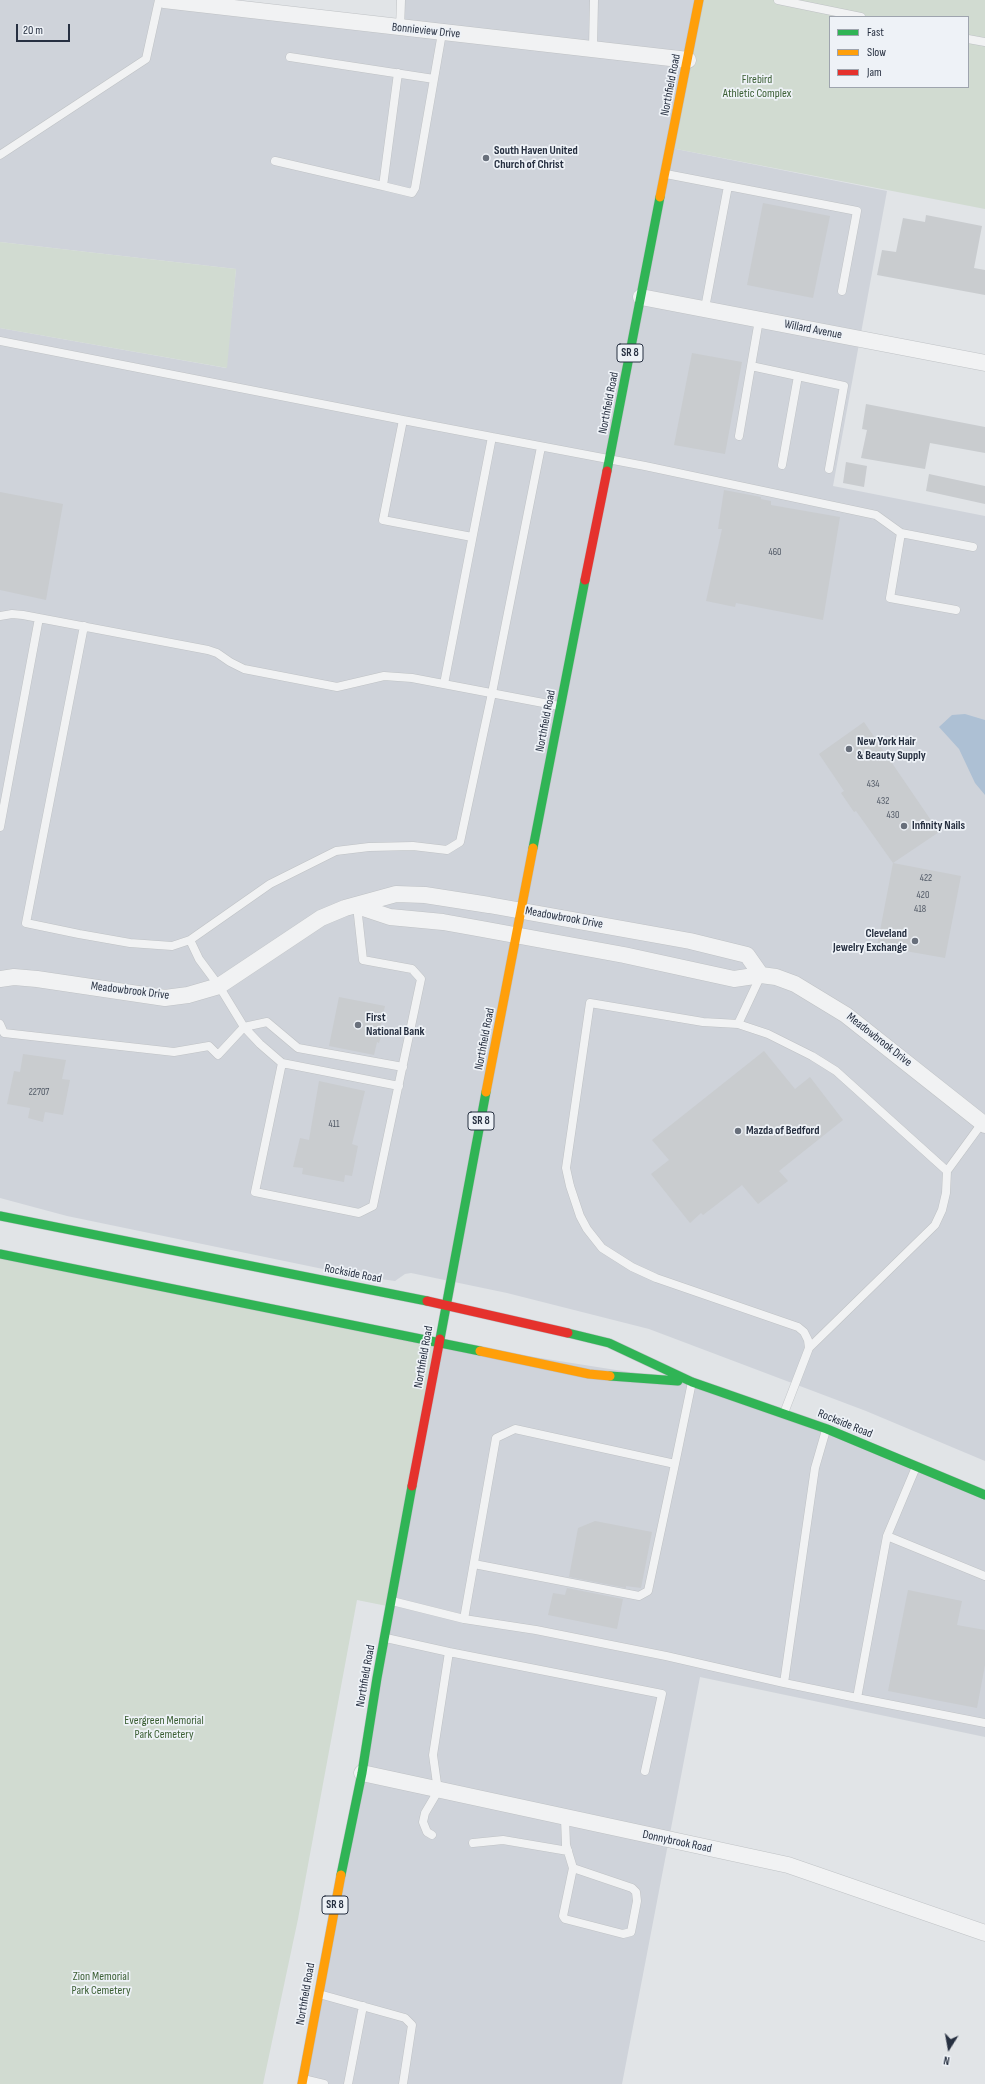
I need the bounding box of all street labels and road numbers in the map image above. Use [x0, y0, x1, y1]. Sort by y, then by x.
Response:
street label: Bonnieview Drive [391, 20, 461, 42]
street label: Northfield Road [658, 53, 684, 117]
street label: Willard Avenue [783, 317, 843, 343]
road number: SR 8 [617, 344, 643, 362]
street label: Northfield Road [596, 371, 622, 435]
street label: Northfield Road [533, 689, 559, 753]
street label: Meadowbrook Drive [524, 904, 604, 932]
street label: Meadowbrook Drive [90, 979, 170, 1003]
street label: Northfield Road [472, 1007, 498, 1071]
street label: Meadowbrook Drive [843, 1010, 915, 1070]
road number: SR 8 [468, 1112, 494, 1130]
street label: Rockside Road [323, 1261, 383, 1287]
street label: Northfield Road [411, 1325, 437, 1389]
street label: Rockside Road [815, 1406, 875, 1442]
street label: Northfield Road [353, 1644, 379, 1708]
street label: Donnybrook Road [641, 1828, 713, 1856]
road number: SR 8 [322, 1896, 348, 1914]
street label: Northfield Road [293, 1962, 319, 2026]

